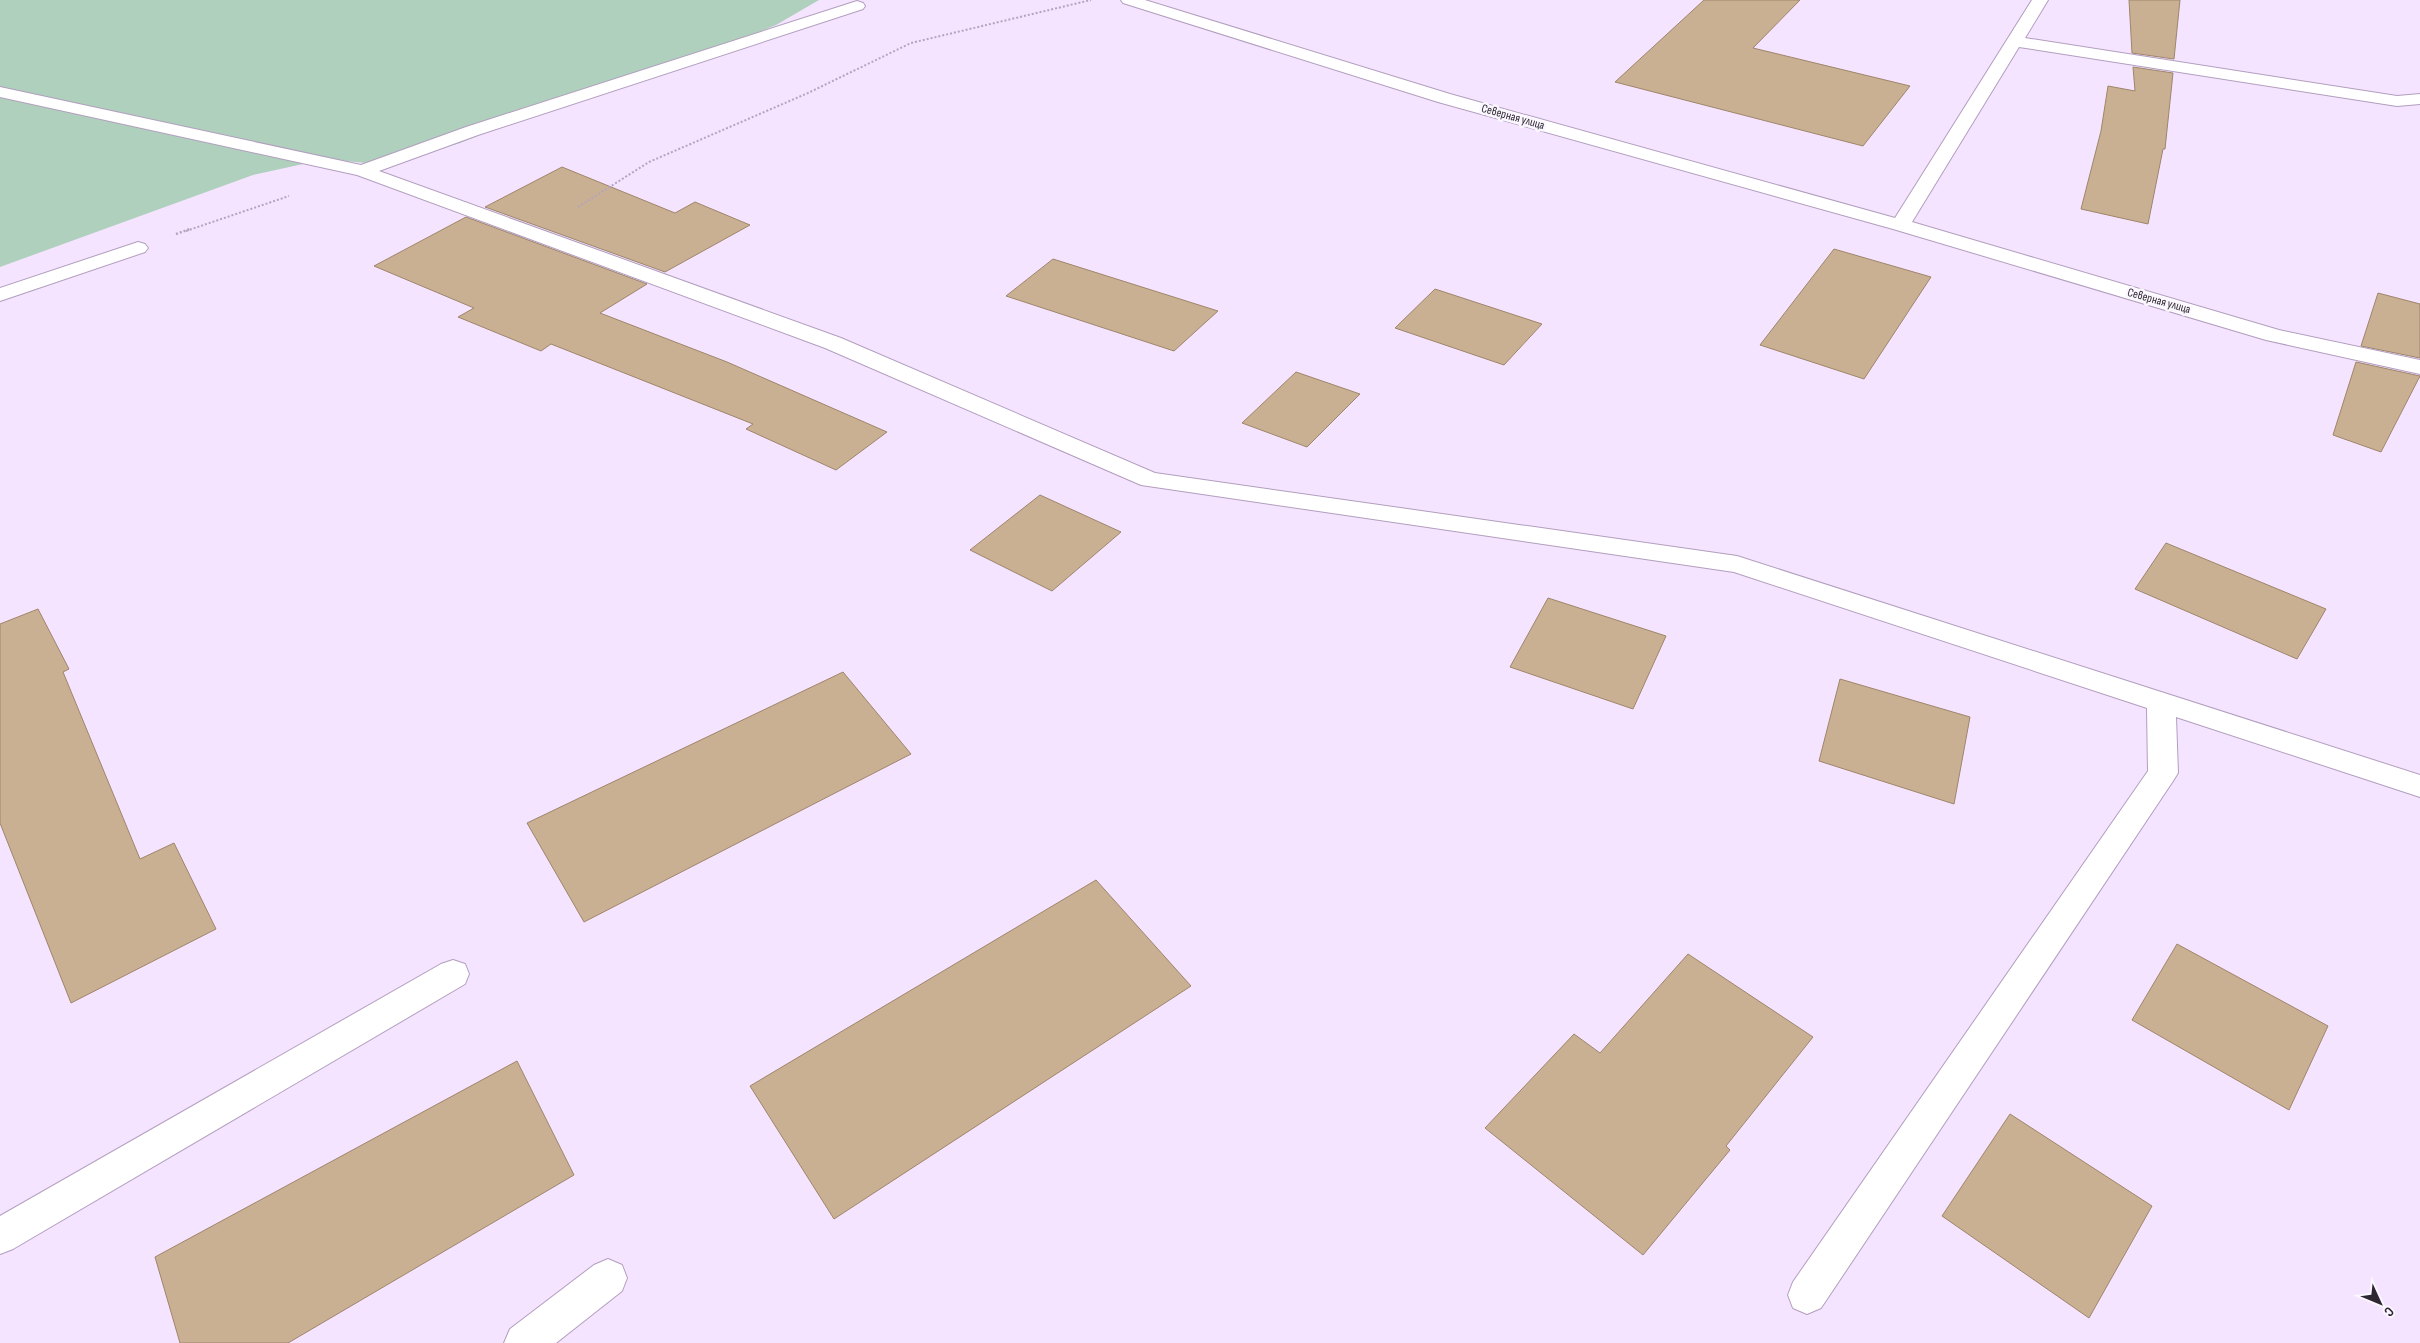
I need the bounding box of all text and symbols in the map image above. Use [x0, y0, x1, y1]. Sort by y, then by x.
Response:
street label: Северная улица [1480, 101, 1547, 133]
street label: Северная улица [2126, 285, 2193, 317]
north arrow [2355, 1278, 2405, 1328]
text: С [2380, 1303, 2398, 1320]

